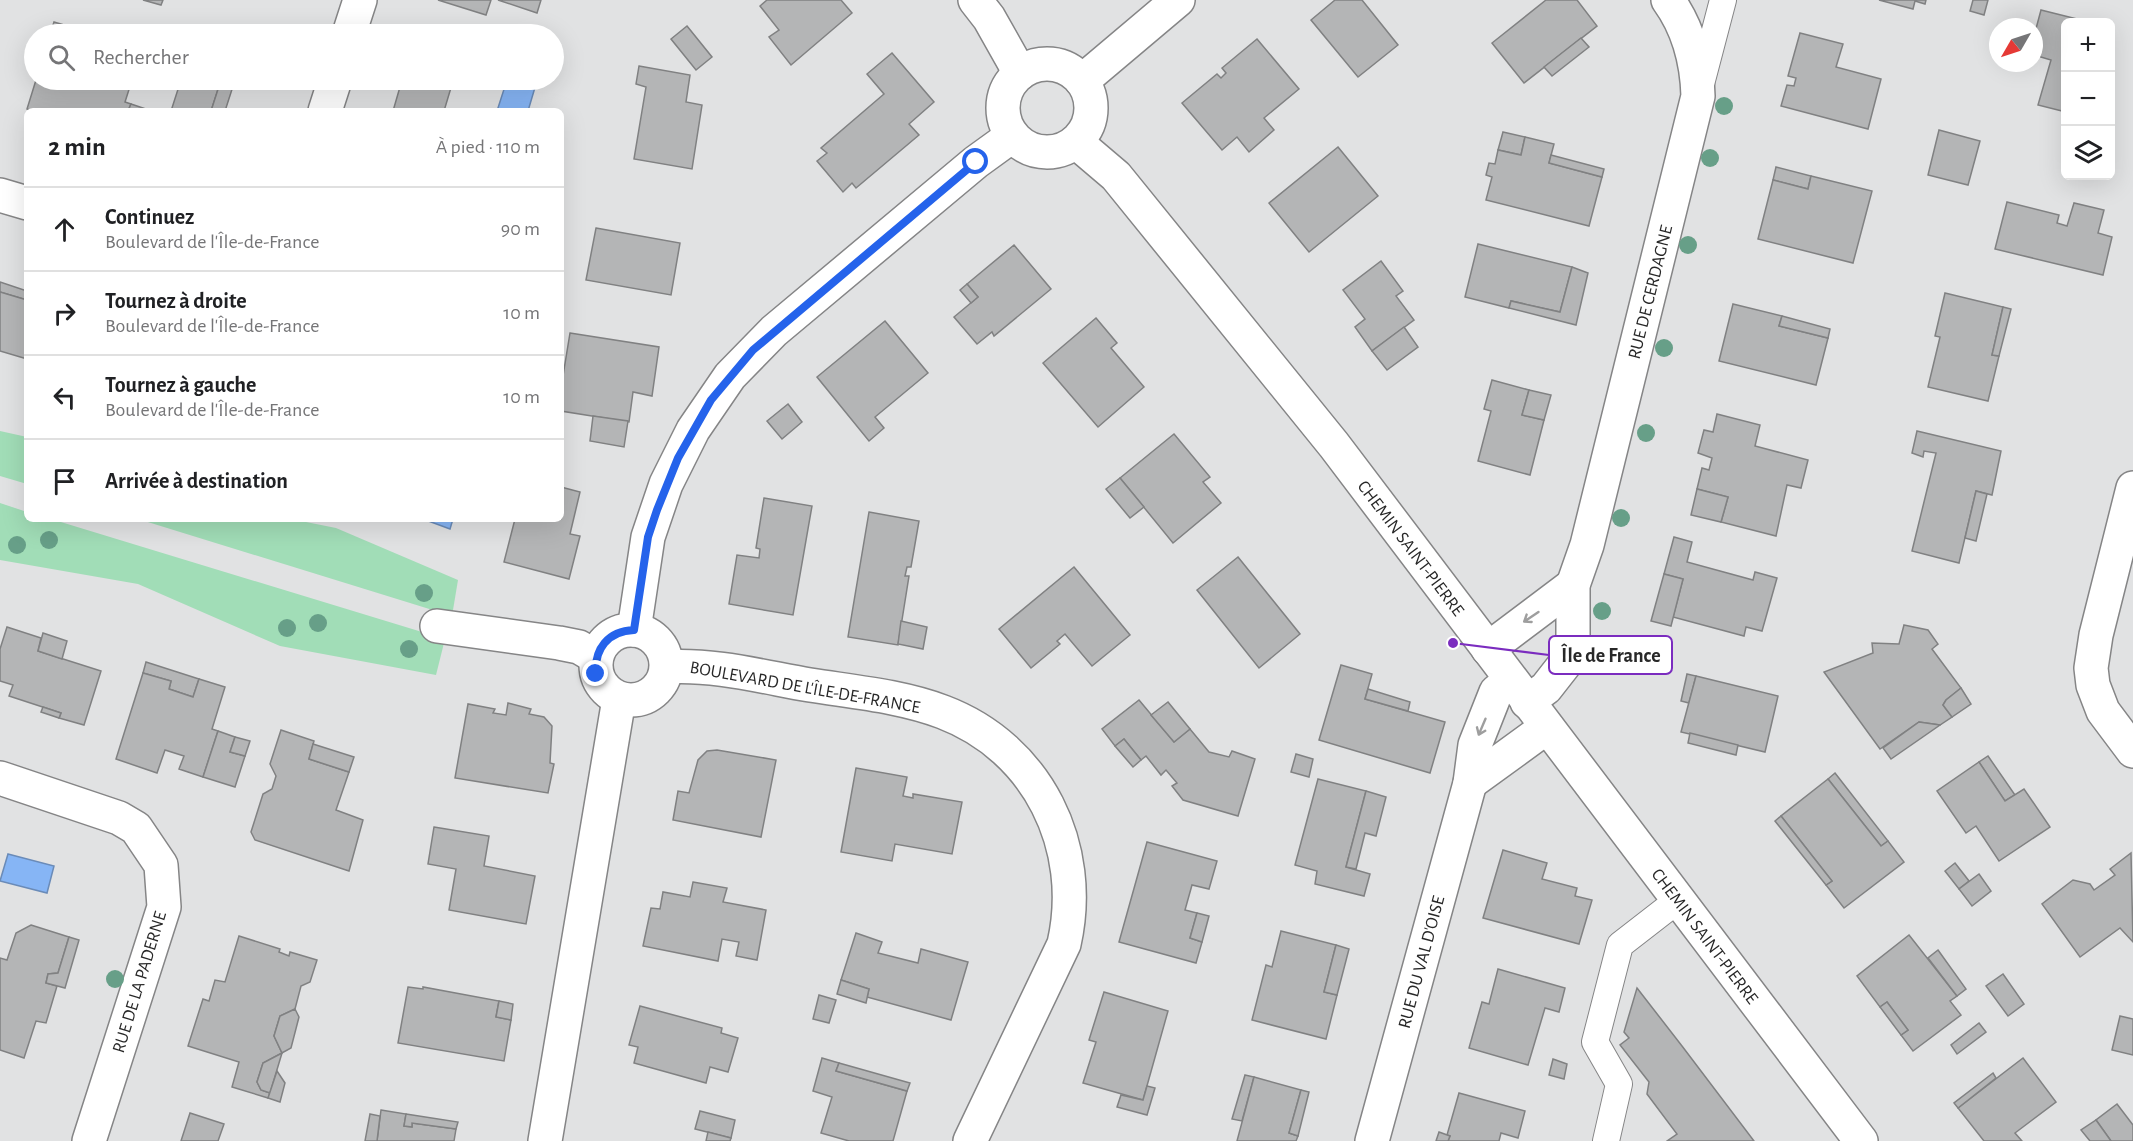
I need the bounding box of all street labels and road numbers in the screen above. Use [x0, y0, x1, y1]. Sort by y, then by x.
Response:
street label: RUE DE CERDAGNE [1626, 223, 1676, 361]
street label: CHEMIN SAINT-PIERRE [1354, 478, 1467, 620]
street label: BOULEVARD DE L'ÎLE-DE-FRANCE [688, 656, 922, 717]
street label: CHEMIN SAINT-PIERRE [1648, 866, 1761, 1008]
street label: RUE DU VAL D'OISE [1396, 894, 1448, 1031]
street label: RUE DE LA PADERNE [110, 909, 170, 1055]

